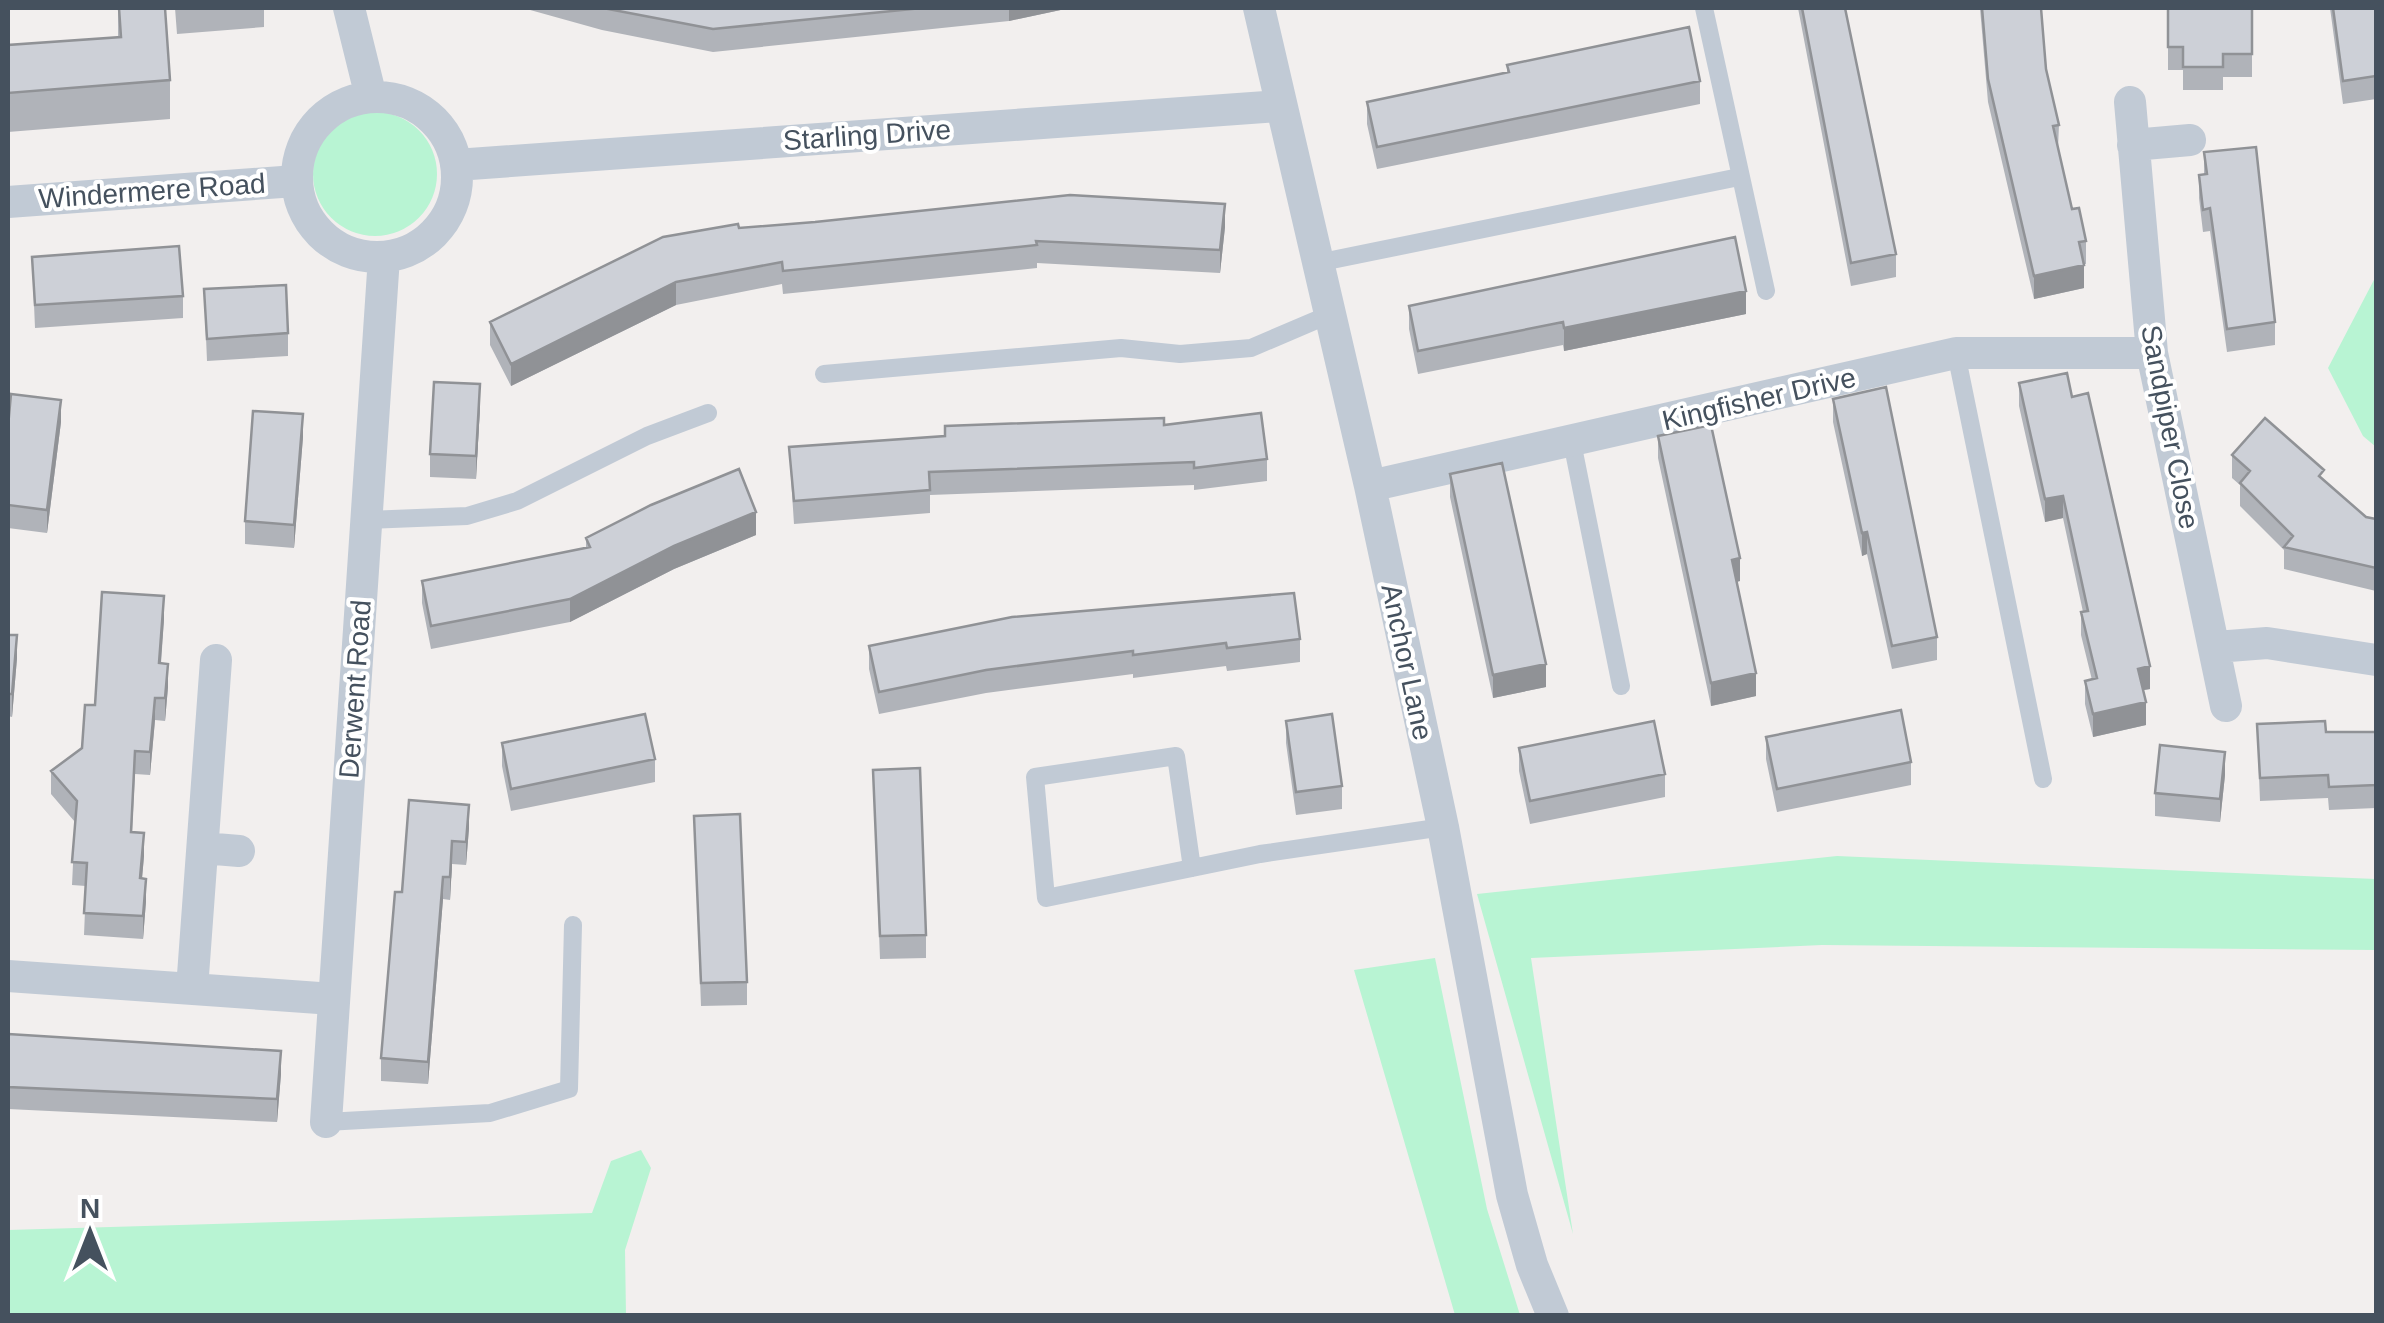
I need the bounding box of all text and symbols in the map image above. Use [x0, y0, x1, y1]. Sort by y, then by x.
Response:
street label: Starling Drive [782, 114, 952, 156]
street label: Windermere Road [38, 168, 266, 214]
street label: Sandpiper Close [2135, 322, 2205, 532]
street label: Kingfisher Drive [1659, 362, 1859, 436]
street label: Anchor Lane [1375, 581, 1439, 743]
street label: Derwent Road [333, 599, 377, 779]
north arrow [40, 1183, 140, 1283]
text: N [80, 1193, 100, 1224]

